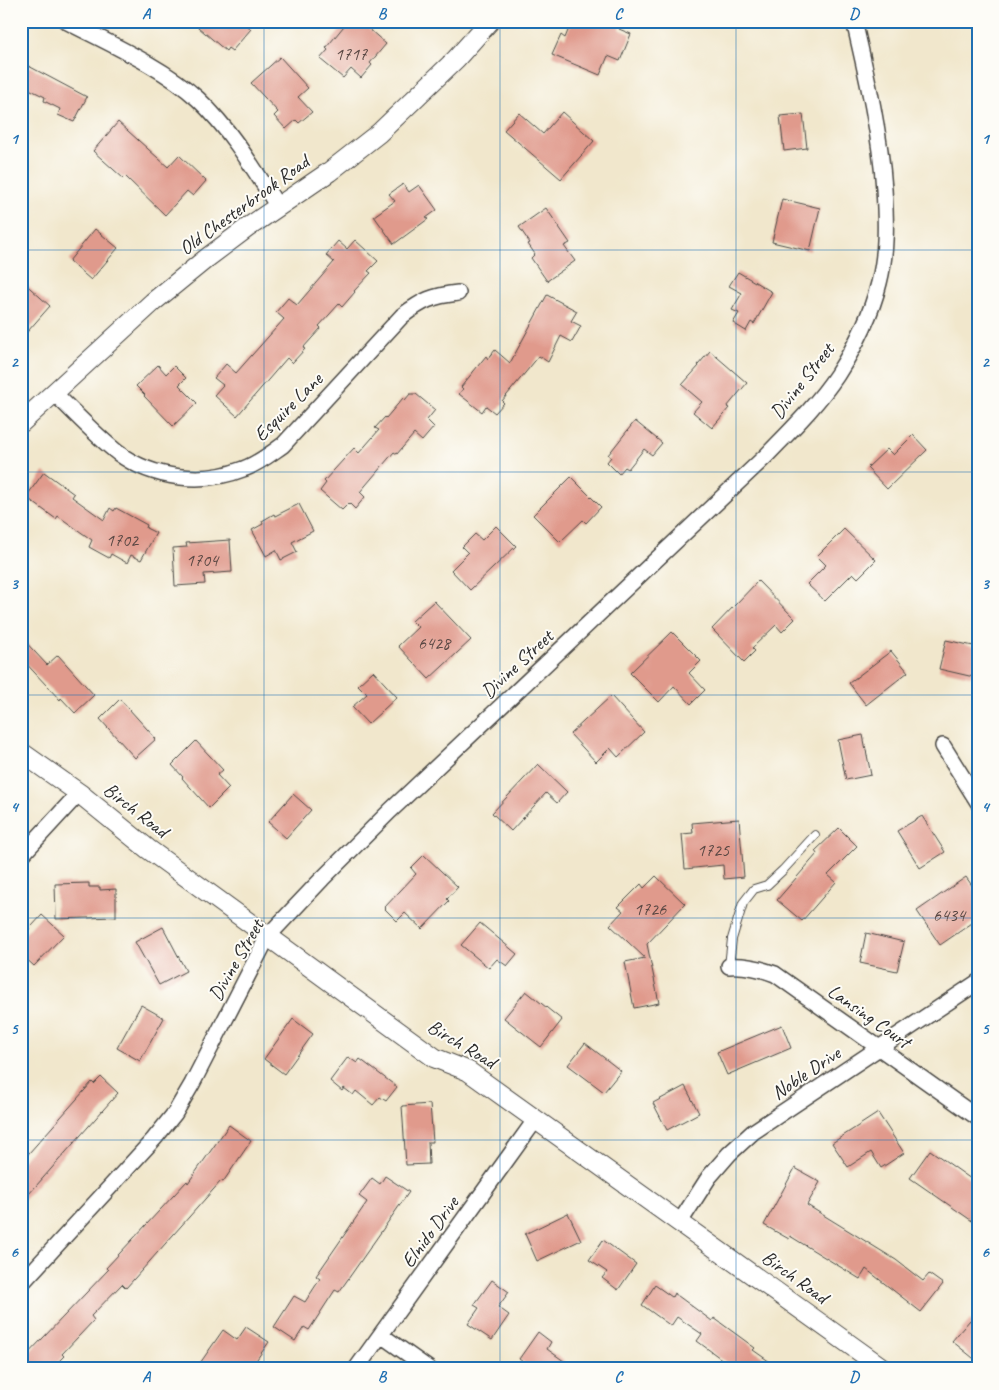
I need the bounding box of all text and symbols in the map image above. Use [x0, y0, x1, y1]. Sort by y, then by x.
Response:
text: A [142, 4, 152, 24]
text: B [378, 4, 388, 24]
text: C [614, 4, 624, 24]
text: D [849, 4, 860, 24]
house number: 1717 [335, 43, 368, 65]
text: 1 [10, 129, 19, 149]
text: 1 [981, 129, 990, 149]
street label: Old Chesterbrook Road [174, 148, 316, 260]
street label: Divine Street [765, 336, 841, 424]
text: 2 [10, 352, 19, 372]
text: 2 [981, 352, 990, 372]
street label: Esquire Lane [248, 366, 329, 447]
house number: 1702 [106, 529, 140, 551]
house number: 1704 [186, 549, 220, 571]
text: 3 [10, 574, 19, 594]
text: 3 [981, 574, 990, 594]
street label: Divine Street [476, 623, 560, 704]
house number: 6428 [418, 632, 452, 654]
street label: Birch Road [99, 777, 176, 845]
text: 4 [10, 797, 19, 817]
text: 4 [981, 797, 990, 817]
house number: 1725 [697, 839, 730, 861]
house number: 1726 [634, 898, 667, 920]
house number: 6434 [933, 904, 967, 926]
street label: Divine Street [203, 913, 270, 1005]
street label: Lansing Court [823, 978, 918, 1056]
street label: Birch Road [423, 1014, 504, 1076]
text: 5 [11, 1019, 20, 1039]
text: 5 [982, 1019, 991, 1039]
street label: Noble Drive [767, 1040, 847, 1105]
street label: Elnido Drive [396, 1190, 465, 1273]
text: 6 [10, 1242, 19, 1262]
text: 6 [981, 1242, 990, 1262]
street label: Birch Road [757, 1245, 835, 1311]
text: A [142, 1367, 152, 1387]
text: B [378, 1367, 388, 1387]
text: C [614, 1367, 624, 1387]
text: D [849, 1367, 860, 1387]

